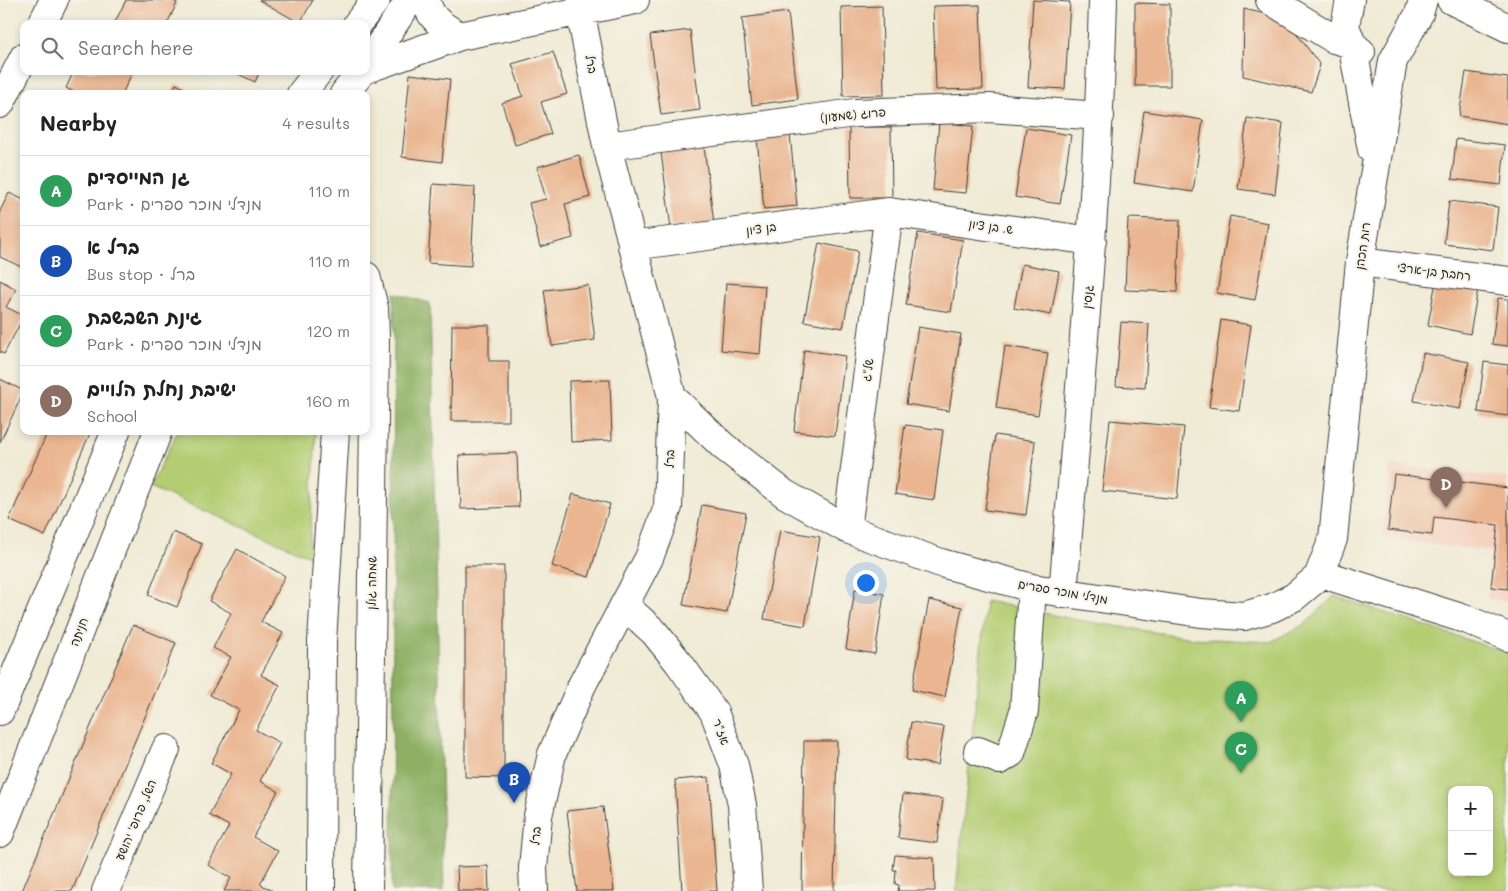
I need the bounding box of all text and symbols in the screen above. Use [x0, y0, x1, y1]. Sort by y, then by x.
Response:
search box [20, 20, 370, 75]
icon: search [38, 34, 66, 62]
text: Search here [78, 35, 194, 60]
street label: ברל [582, 53, 602, 75]
street label: פרוג (שמעון) [819, 103, 886, 125]
text: Nearby [40, 109, 117, 136]
text: 4 results [282, 112, 350, 133]
text: גן המייסדים [87, 164, 190, 189]
text: A [50, 180, 62, 201]
text: 110 m [308, 180, 350, 201]
text: Park · מנדלי מוכר ספרים [87, 193, 262, 214]
street label: ש. בן ציון [968, 215, 1014, 237]
street label: בן ציון [745, 218, 777, 238]
street label: רות הכהן [1351, 221, 1373, 271]
text: ברל א [87, 234, 140, 259]
text: B [51, 250, 61, 271]
text: 110 m [308, 250, 350, 271]
street label: רחבת בן-ארצי [1396, 259, 1472, 283]
text: Bus stop · ברל [87, 263, 195, 284]
street label: גנסין [1078, 284, 1096, 310]
text: גינת השבשבת [87, 304, 202, 329]
text: C [50, 320, 62, 341]
text: 120 m [306, 320, 350, 341]
text: Park · מנדלי מוכר ספרים [87, 333, 262, 354]
street label: של"ג [857, 357, 877, 382]
text: ישיבת נחלת הלויים [87, 376, 236, 401]
text: D [50, 390, 62, 411]
text: 160 m [305, 390, 350, 411]
text: School [87, 405, 137, 426]
street label: ברל [661, 449, 677, 469]
pin: D [1430, 467, 1462, 508]
street label: שמחה גולן [363, 556, 379, 610]
your location [853, 570, 879, 596]
street label: מנדלי מוכר ספרים [1017, 575, 1109, 607]
street label: חניתה [65, 615, 91, 648]
pin: A [1225, 681, 1257, 722]
street label: אז"ר [710, 716, 734, 747]
pin: C [1225, 732, 1257, 773]
pin: B [498, 762, 530, 803]
street label: השל, פרופ' יהושע [111, 777, 159, 863]
map controls [1448, 786, 1493, 876]
button: + [1448, 786, 1493, 831]
street label: ברל [526, 826, 544, 846]
button: − [1448, 831, 1493, 876]

